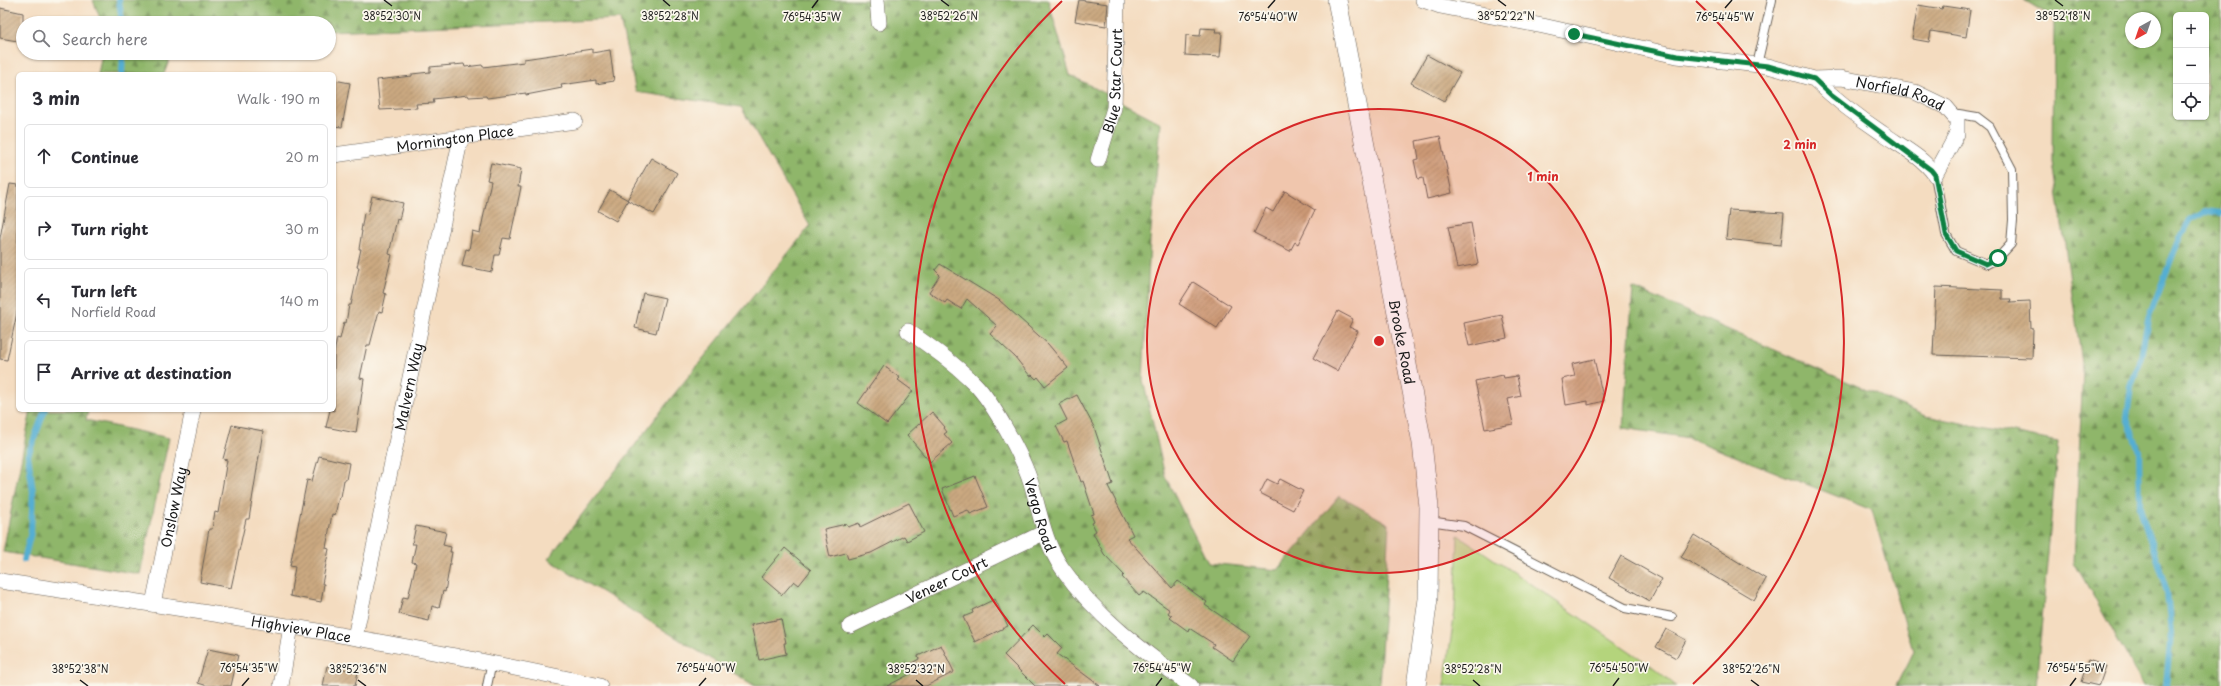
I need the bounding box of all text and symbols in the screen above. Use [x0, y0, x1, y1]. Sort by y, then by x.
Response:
text: 38°52'30"N [363, 8, 421, 23]
text: 38°52'28"N [641, 8, 699, 23]
text: 38°52'26"N [920, 8, 978, 23]
text: 38°52'22"N [1477, 8, 1535, 23]
text: 38°52'18"N [2035, 8, 2091, 23]
text: 76°54'35"W [783, 9, 842, 24]
text: 76°54'40"W [1239, 9, 1298, 24]
text: 76°54'45"W [1696, 9, 1755, 24]
north arrow [2125, 12, 2161, 48]
map controls [2173, 12, 2209, 120]
button: + [2173, 12, 2209, 48]
search box [16, 16, 336, 60]
route end [1565, 25, 1583, 43]
icon: search [30, 27, 52, 49]
text: Search here [62, 27, 148, 50]
street label: Blue Star Court [1096, 28, 1127, 136]
button: − [2173, 48, 2209, 84]
street label: Norfield Road [1854, 71, 1948, 115]
button: locate [2173, 84, 2209, 120]
text: 3 min [32, 85, 80, 111]
text: Walk · 190 m [237, 89, 320, 108]
street label: Mornington Place [395, 119, 515, 157]
text: 2 min [1783, 135, 1817, 153]
icon: ahead [33, 145, 55, 167]
text: Continue [71, 145, 139, 168]
text: 20 m [285, 147, 319, 166]
text: 1 min [1527, 167, 1559, 185]
icon: right [33, 217, 55, 239]
text: Turn right [71, 217, 148, 240]
text: 30 m [285, 219, 319, 238]
route start [1989, 249, 2007, 267]
text: Turn left [71, 279, 137, 302]
icon: left [33, 289, 55, 311]
text: 140 m [280, 291, 319, 310]
street label: Brooke Road [1384, 297, 1421, 386]
text: Norfield Road [71, 302, 156, 321]
centre of rings [1372, 334, 1386, 348]
street label: Malvern Way [389, 341, 428, 432]
icon: arrive [33, 361, 55, 383]
text: Arrive at destination [71, 361, 232, 384]
street label: Onslow Way [154, 465, 192, 549]
street label: Vergo Road [1020, 475, 1062, 555]
street label: Veneer Court [902, 551, 991, 608]
street label: Highview Place [250, 610, 353, 647]
text: 76°54'35"W [220, 660, 279, 675]
text: 76°54'40"W [677, 660, 736, 675]
text: 76°54'45"W [1133, 660, 1192, 675]
text: 76°54'50"W [1590, 660, 1649, 675]
text: 76°54'55"W [2047, 660, 2106, 675]
text: 38°52'38"N [51, 661, 109, 676]
text: 38°52'36"N [329, 661, 387, 676]
text: 38°52'32"N [887, 661, 945, 676]
text: 38°52'28"N [1444, 661, 1502, 676]
text: 38°52'26"N [1722, 661, 1780, 676]

